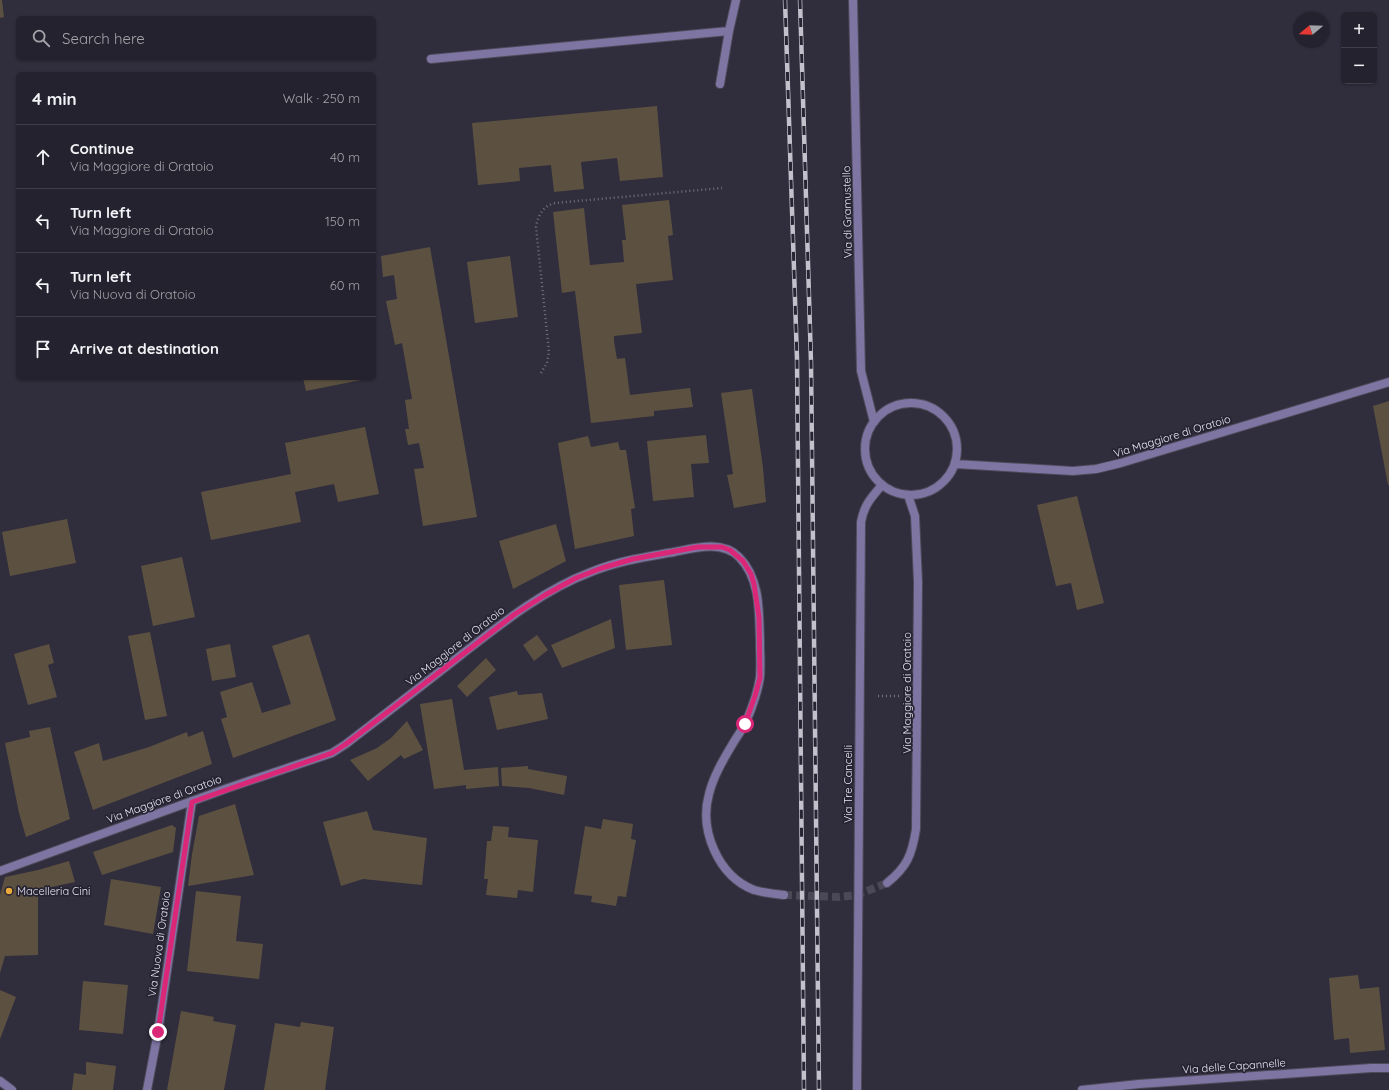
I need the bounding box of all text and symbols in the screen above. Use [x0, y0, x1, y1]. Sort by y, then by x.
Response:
north arrow [1293, 12, 1329, 48]
map controls [1341, 12, 1377, 84]
button: + [1341, 12, 1377, 48]
search box [16, 16, 376, 60]
icon: search [30, 27, 52, 49]
text: Search here [62, 29, 145, 48]
button: − [1341, 48, 1377, 84]
text: 4 min [32, 88, 77, 109]
text: Walk · 250 m [283, 90, 360, 106]
text: Continue [70, 139, 134, 158]
icon: ahead [32, 146, 54, 168]
text: 40 m [330, 149, 360, 165]
text: Via Maggiore di Oratoio [70, 158, 214, 174]
street label: Via di Gramustello [839, 165, 855, 258]
text: Turn left [70, 203, 132, 222]
icon: left [32, 210, 54, 232]
text: 150 m [325, 213, 360, 229]
text: Via Maggiore di Oratoio [70, 222, 214, 238]
text: Turn left [70, 267, 132, 286]
icon: left [32, 274, 54, 296]
text: 60 m [330, 277, 360, 293]
text: Via Nuova di Oratoio [70, 286, 196, 302]
icon: arrive [32, 338, 54, 360]
text: Arrive at destination [70, 339, 219, 358]
street label: Via Maggiore di Oratoio [1112, 411, 1233, 460]
street label: Via Maggiore di Oratoio [403, 603, 507, 689]
street label: Via Maggiore di Oratoio [900, 632, 914, 754]
route start [736, 715, 754, 733]
street label: Via Tre Cancelli [841, 745, 855, 823]
street label: Via Maggiore di Oratoio [104, 772, 224, 826]
place label: Macelleria Cini [17, 884, 90, 898]
marker: Macelleria Cini [4, 886, 14, 896]
street label: Via Nuova di Oratoio [145, 890, 173, 998]
route end [149, 1023, 167, 1041]
street label: Via delle Capannelle [1182, 1055, 1286, 1077]

